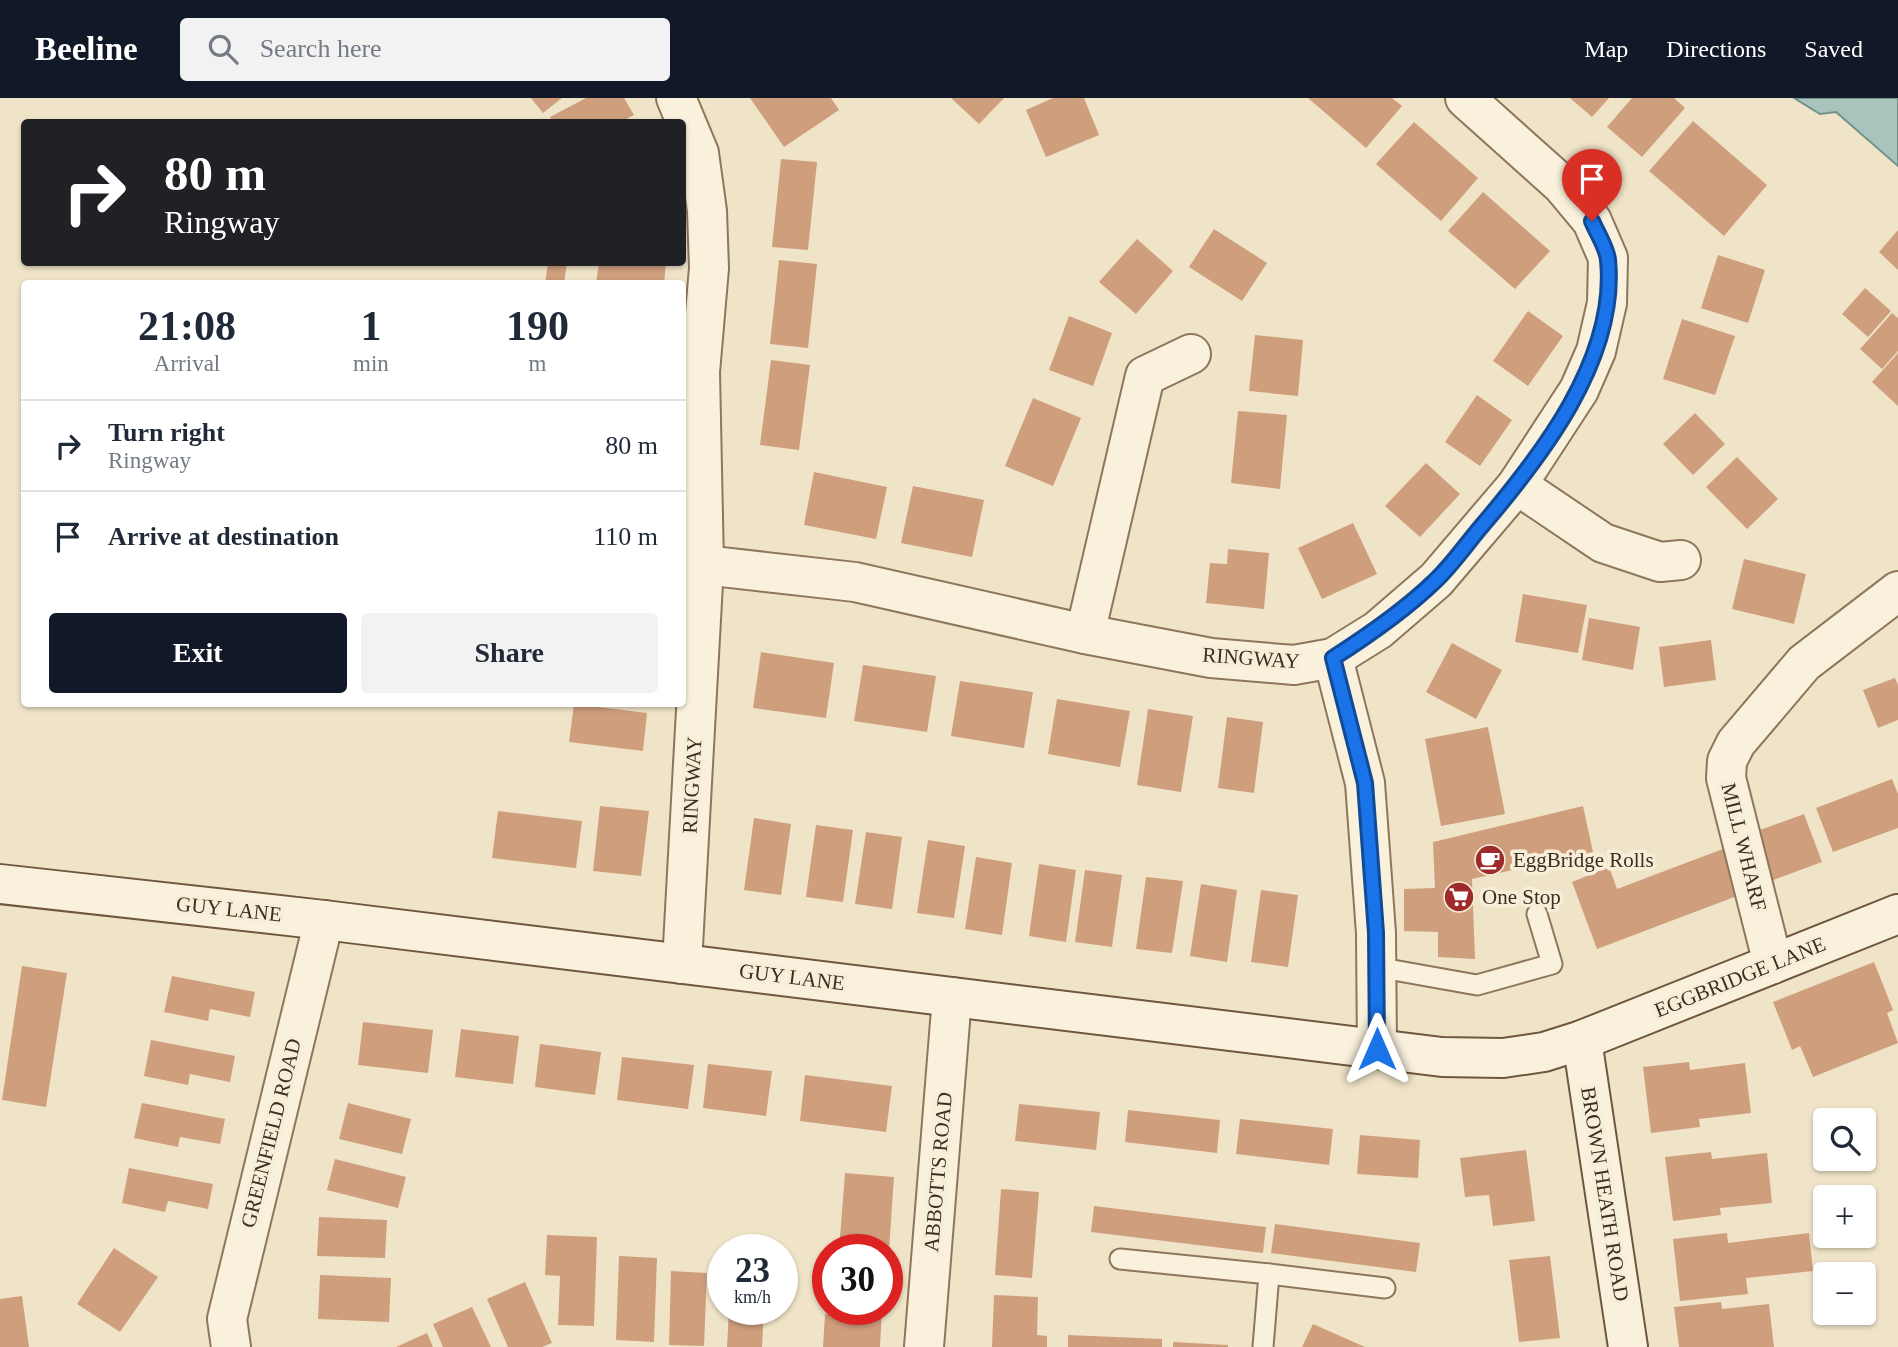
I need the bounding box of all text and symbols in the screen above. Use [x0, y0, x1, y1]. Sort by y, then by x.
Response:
search box [180, 18, 670, 81]
icon: search [204, 30, 242, 68]
text: Beeline [35, 31, 138, 67]
text: Search here [260, 34, 382, 63]
text: Map [1584, 36, 1628, 62]
text: Directions [1666, 36, 1766, 62]
text: Saved [1804, 36, 1863, 62]
text: 80 m [164, 146, 266, 201]
icon: right [49, 147, 140, 238]
pin [1562, 149, 1622, 221]
icon: arrive [1573, 160, 1611, 198]
text: Ringway [164, 204, 280, 240]
text: 21:08 [138, 303, 236, 349]
text: 1 [360, 303, 381, 349]
text: 190 [506, 303, 569, 349]
text: Arrival [154, 351, 220, 376]
text: min [353, 351, 389, 376]
text: m [528, 351, 546, 376]
text: Turn right [108, 418, 225, 447]
icon: right [49, 427, 87, 465]
text: 80 m [605, 431, 658, 460]
text: Ringway [108, 448, 191, 473]
icon: arrive [49, 518, 87, 556]
text: Arrive at destination [108, 522, 339, 551]
text: 110 m [593, 522, 658, 551]
button: Exit [49, 613, 347, 693]
button: Share [361, 613, 658, 693]
street label: RINGWAY [1202, 643, 1300, 673]
street label: RINGWAY [677, 736, 707, 834]
street label: MILL WHARF [1716, 780, 1772, 914]
cafe icon: EggBridge Rolls [1473, 843, 1507, 877]
place label: EggBridge Rolls [1513, 848, 1654, 872]
supermarket icon: One Stop [1442, 880, 1476, 914]
place label: One Stop [1482, 885, 1561, 909]
street label: GUY LANE [175, 892, 283, 926]
street label: EGGBRIDGE LANE [1651, 932, 1829, 1022]
street label: GUY LANE [738, 959, 846, 995]
position arrow [1340, 1012, 1414, 1086]
street label: GREENFIELD ROAD [236, 1036, 306, 1230]
street label: BROWN HEATH ROAD [1576, 1085, 1634, 1303]
street label: ABBOTTS ROAD [919, 1091, 957, 1253]
map controls [1813, 1108, 1876, 1325]
button: search [1813, 1108, 1876, 1171]
button: + [1813, 1185, 1876, 1248]
speed limit sign: 30 [812, 1234, 903, 1325]
text: 23 [735, 1251, 770, 1290]
button: − [1813, 1262, 1876, 1325]
text: km/h [734, 1287, 771, 1307]

